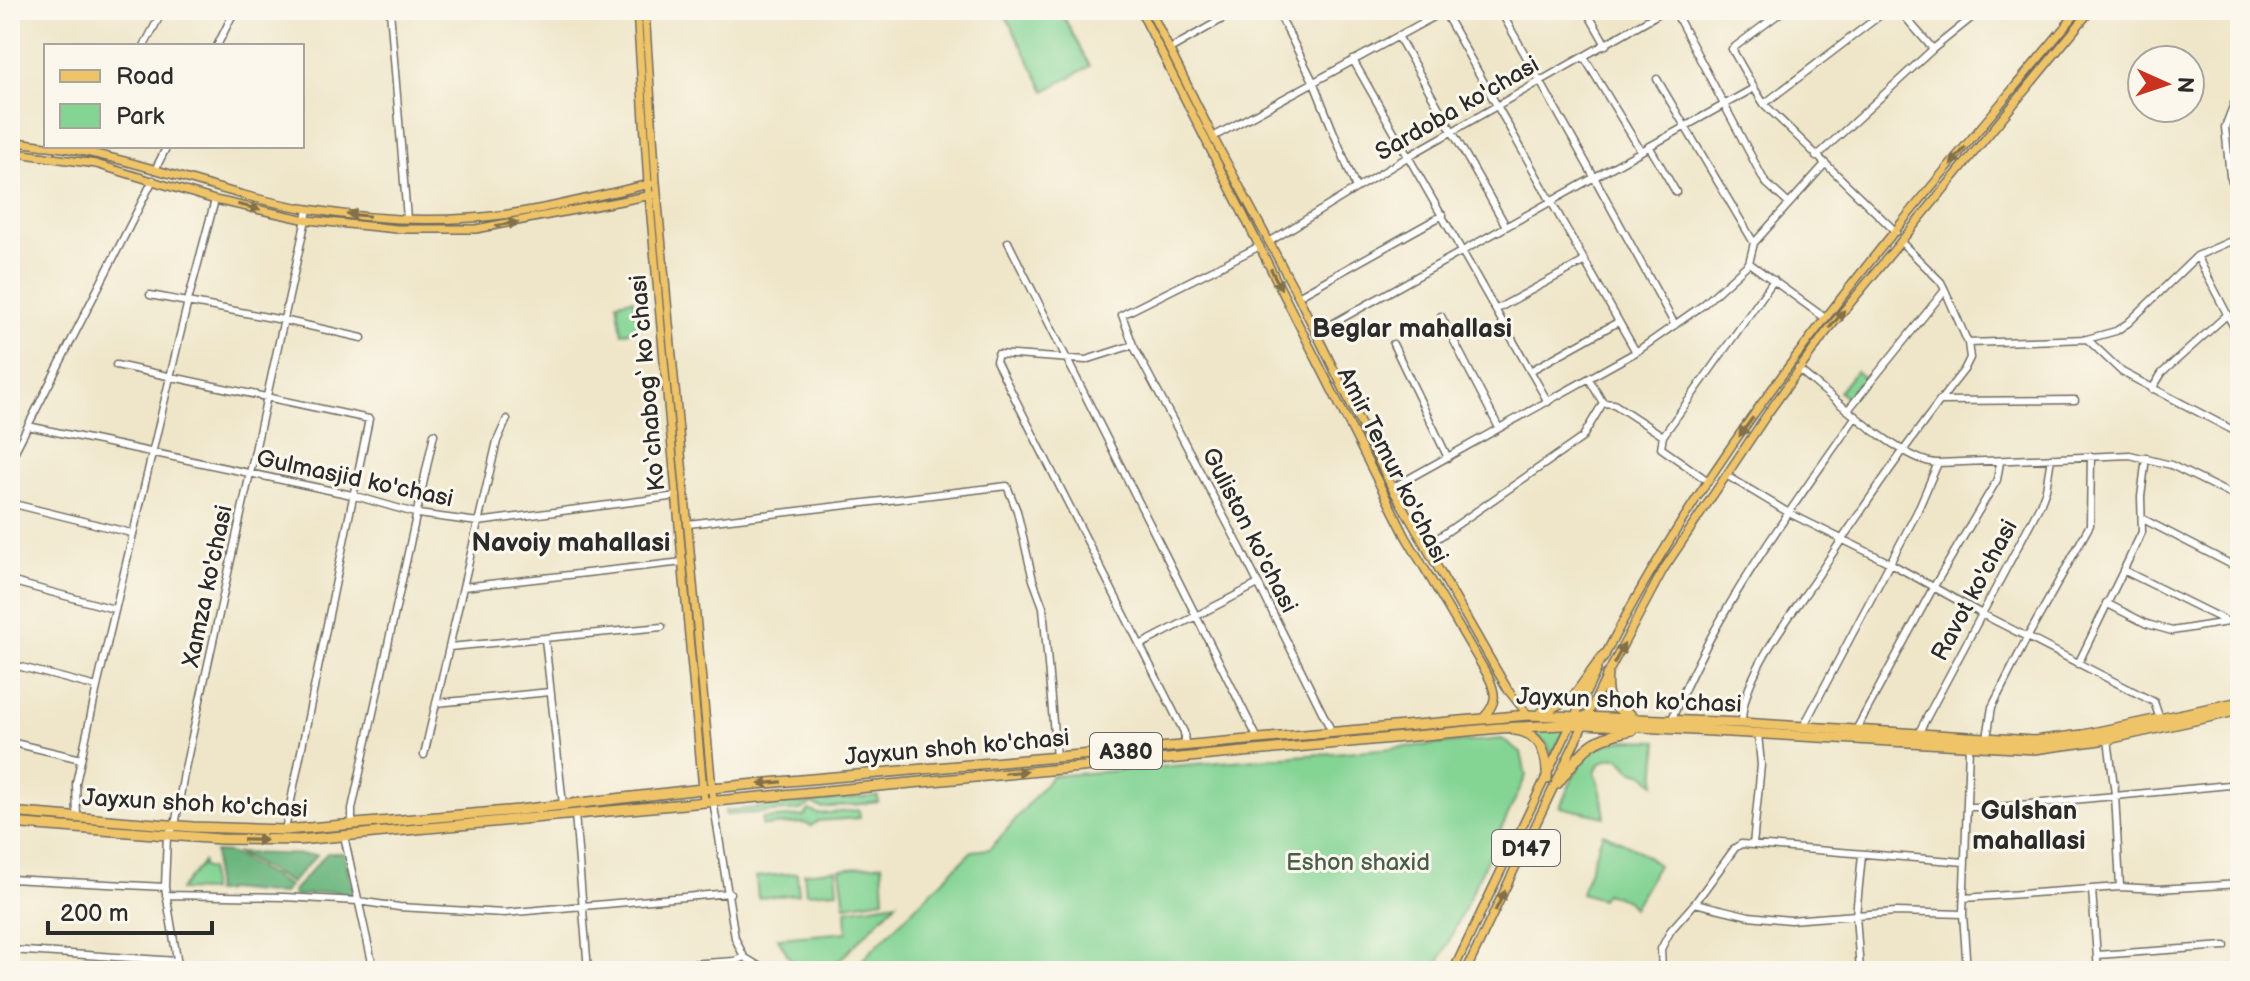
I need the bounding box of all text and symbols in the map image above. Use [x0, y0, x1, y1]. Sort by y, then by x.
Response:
legend [44, 44, 304, 148]
north arrow [2126, 44, 2206, 124]
street label: Sardoba ko'chasi [1370, 50, 1544, 167]
text: Road [116, 62, 174, 91]
text: N [2171, 76, 2198, 94]
text: Park [116, 102, 164, 131]
one-way arrow [1950, 146, 1967, 166]
one-way arrow [237, 202, 262, 214]
one-way arrow [345, 208, 370, 221]
one-way arrow [495, 217, 520, 230]
one-way arrow [1270, 268, 1283, 291]
street label: Ko‘chabog‘ ko‘chasi [624, 273, 671, 492]
one-way arrow [1828, 310, 1845, 330]
district label: Beglar mahallasi [1312, 314, 1512, 345]
street label: Amir Temur ko'chasi [1331, 363, 1454, 568]
one-way arrow [1739, 417, 1754, 438]
street label: Gulmasjid ko'chasi [254, 443, 456, 514]
street label: Guliston ko'chasi [1195, 443, 1304, 618]
street label: Xamza ko'chasi [176, 502, 239, 671]
street label: Ravot ko'chasi [1925, 515, 2024, 666]
district label: Navoiy mahallasi [471, 528, 671, 559]
one-way arrow [1612, 642, 1625, 665]
street label: Jayxun shoh ko'chasi [1516, 682, 1742, 719]
street label: Jayxun shoh ko'chasi [843, 723, 1071, 772]
road number: A380 [1090, 733, 1162, 769]
one-way arrow [1004, 765, 1029, 778]
one-way arrow [757, 777, 782, 790]
street label: Jayxun shoh ko'chasi [81, 783, 308, 824]
district label: Gulshan mahallasi [1972, 796, 2086, 857]
road number: D147 [1492, 830, 1560, 866]
one-way arrow [243, 834, 268, 847]
park label: Eshon shaxid [1286, 848, 1430, 877]
scale bar [48, 885, 212, 935]
one-way arrow [1493, 889, 1507, 912]
text: 200 m [60, 899, 129, 928]

